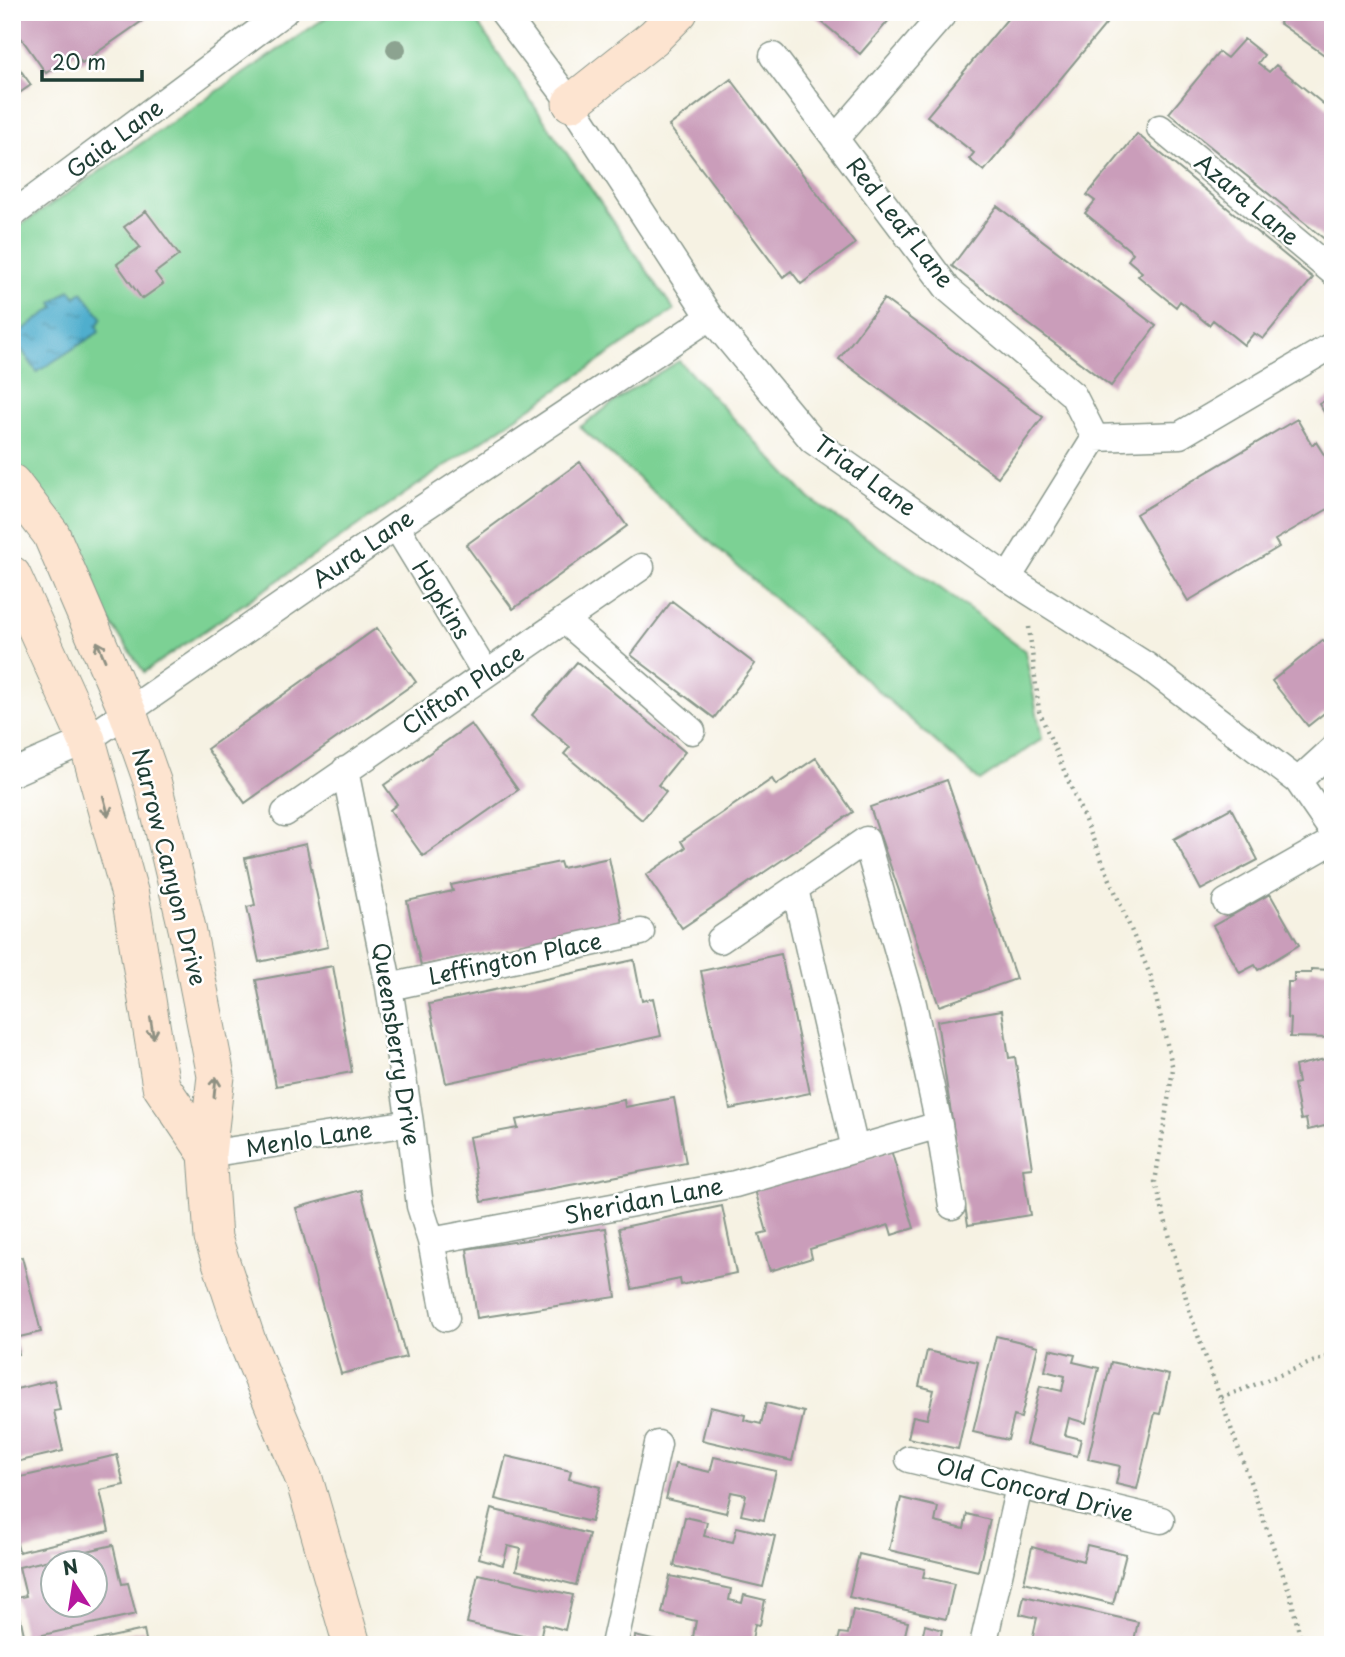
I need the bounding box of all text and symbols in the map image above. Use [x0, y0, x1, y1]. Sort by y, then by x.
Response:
scale bar [42, 38, 142, 82]
text: 20 m [52, 45, 106, 77]
street label: Gaia Lane [58, 89, 170, 186]
street label: Azara Lane [1188, 144, 1308, 253]
street label: Red Leaf Lane [839, 149, 964, 295]
street label: Triad Lane [807, 425, 925, 524]
street label: Aura Lane [304, 500, 420, 596]
street label: Hopkins [404, 553, 480, 646]
street label: Clifton Place [394, 635, 530, 743]
one-way arrow [94, 640, 107, 662]
street label: Narrow Canyon Drive [124, 744, 217, 989]
one-way arrow [100, 795, 113, 817]
street label: Leffington Place [425, 922, 605, 993]
street label: Queensberry Drive [364, 940, 431, 1148]
one-way arrow [146, 1016, 159, 1039]
one-way arrow [209, 1076, 222, 1098]
street label: Menlo Lane [243, 1110, 375, 1165]
street label: Sheridan Lane [562, 1167, 726, 1232]
street label: Old Concord Drive [933, 1447, 1138, 1530]
north arrow [38, 1548, 108, 1618]
text: N [60, 1551, 81, 1582]

